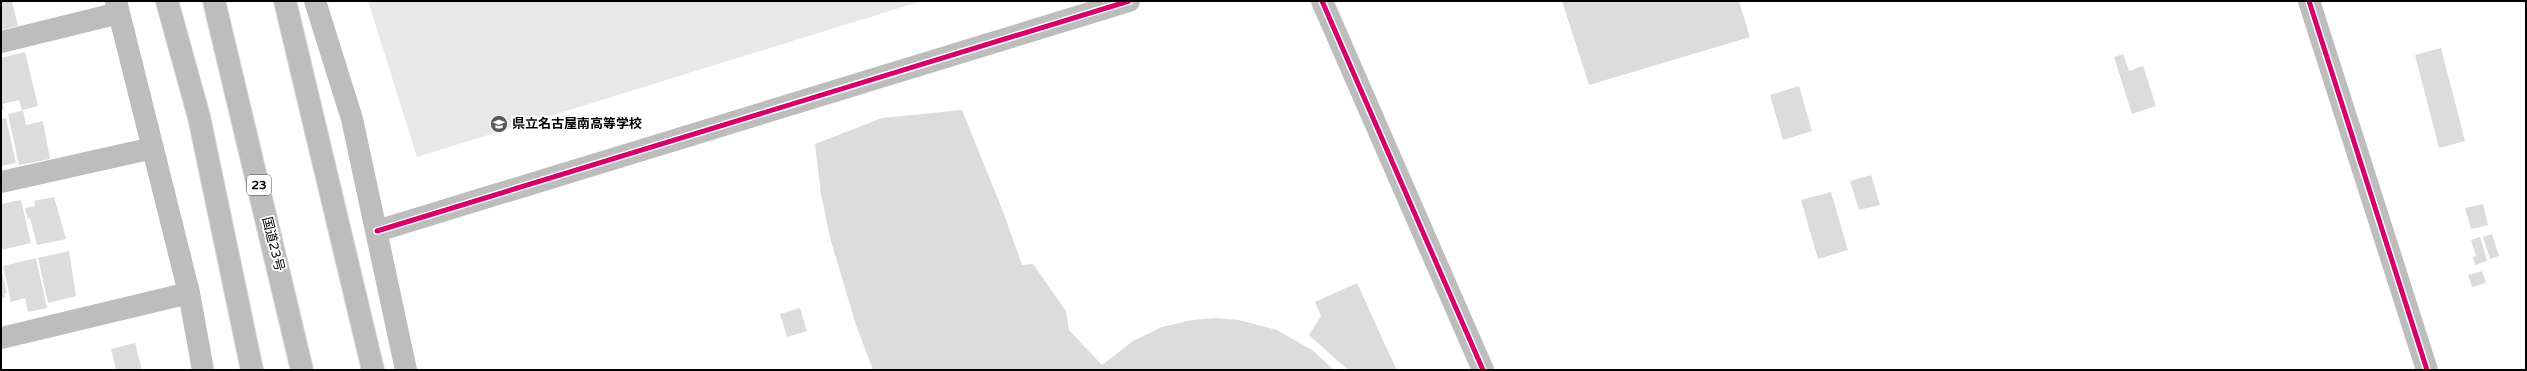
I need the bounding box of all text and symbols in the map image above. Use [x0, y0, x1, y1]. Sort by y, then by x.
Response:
school or university icon: 県立名古屋南高等学校 [489, 114, 509, 134]
place label: 県立名古屋南高等学校 [512, 116, 642, 132]
road number: 23 [247, 175, 271, 195]
street label: 国道23号 [259, 215, 287, 273]

